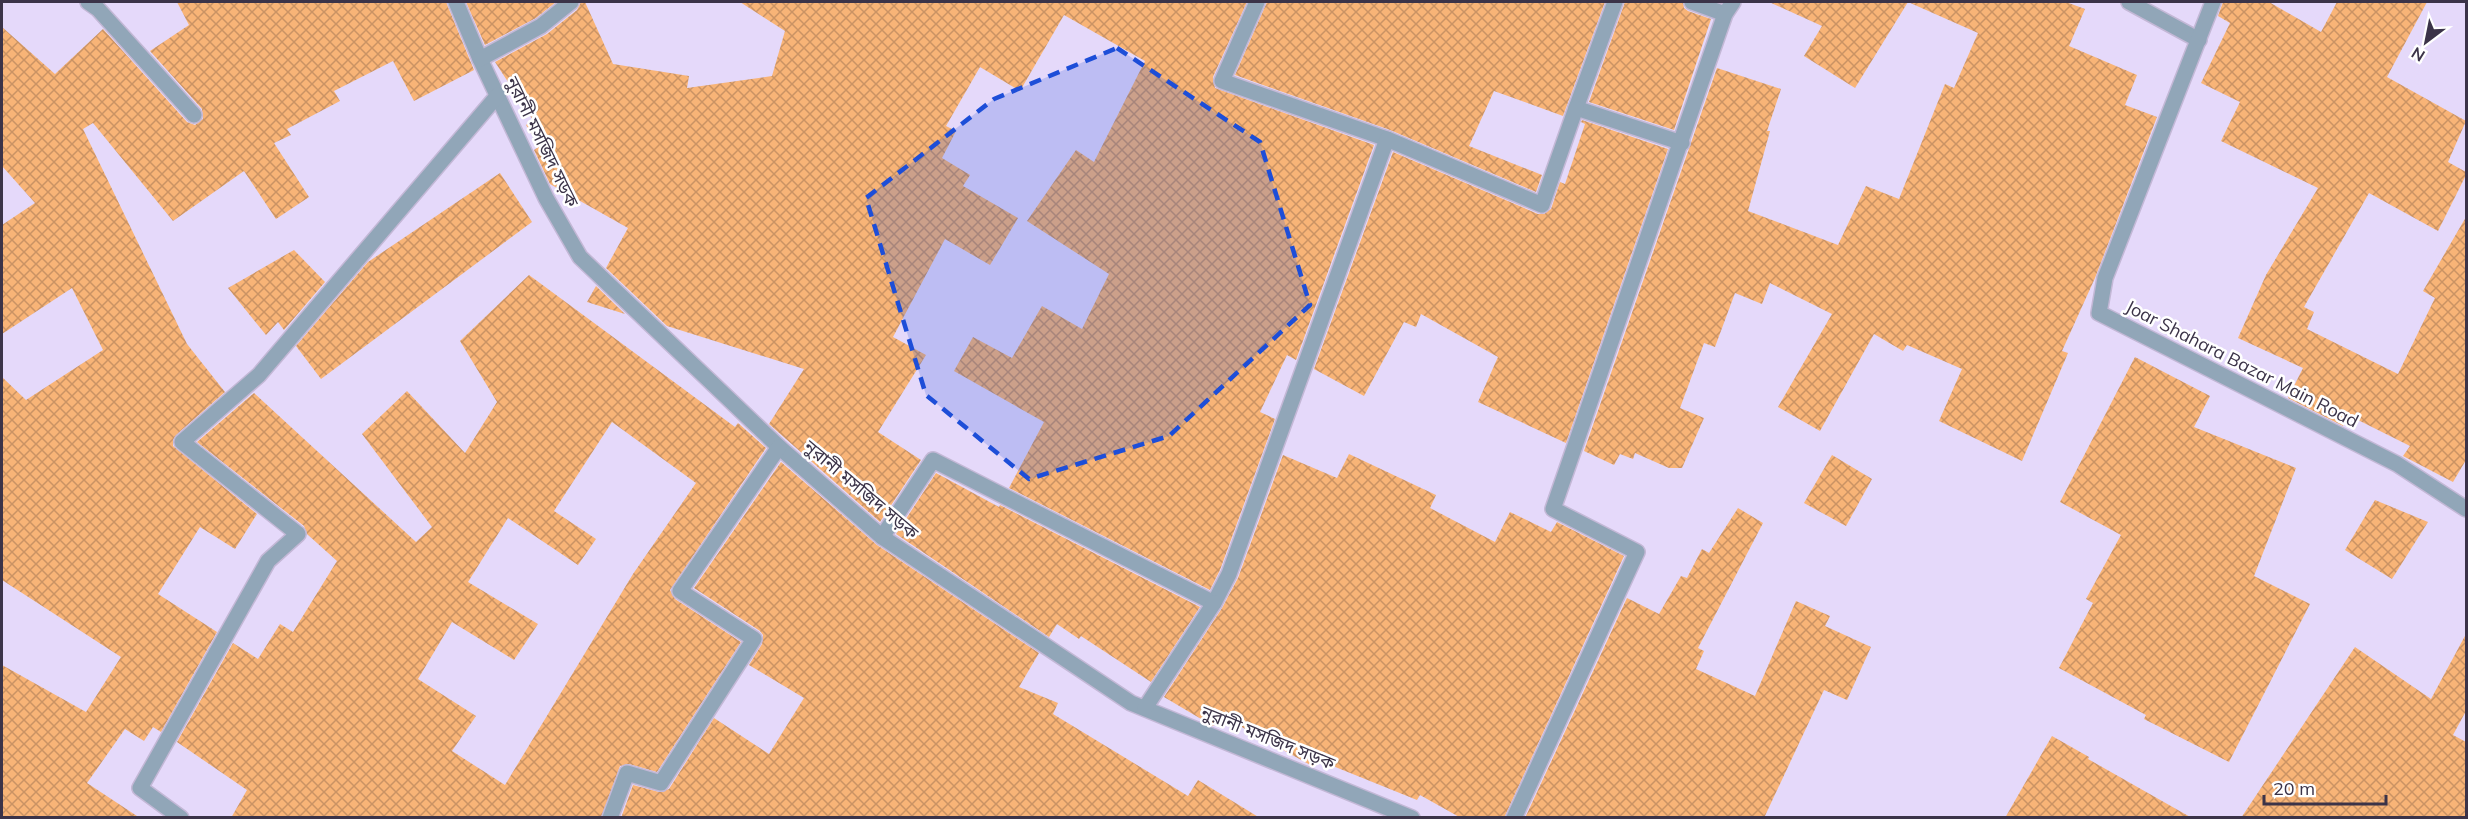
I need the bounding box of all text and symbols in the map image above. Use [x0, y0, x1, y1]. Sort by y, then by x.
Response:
north arrow [2396, 12, 2456, 72]
text: N [2408, 43, 2428, 66]
street label: নুরানী মসজিদ সড়ক [500, 72, 584, 211]
street label: Joar Shahara Bazar Main Road [2122, 295, 2363, 432]
street label: নুরানী মসজিদ সড়ক [799, 434, 924, 545]
street label: নুরানী মসজিদ সড়ক [1197, 700, 1339, 775]
scale bar [2264, 768, 2386, 806]
text: 20 m [2273, 777, 2315, 800]

